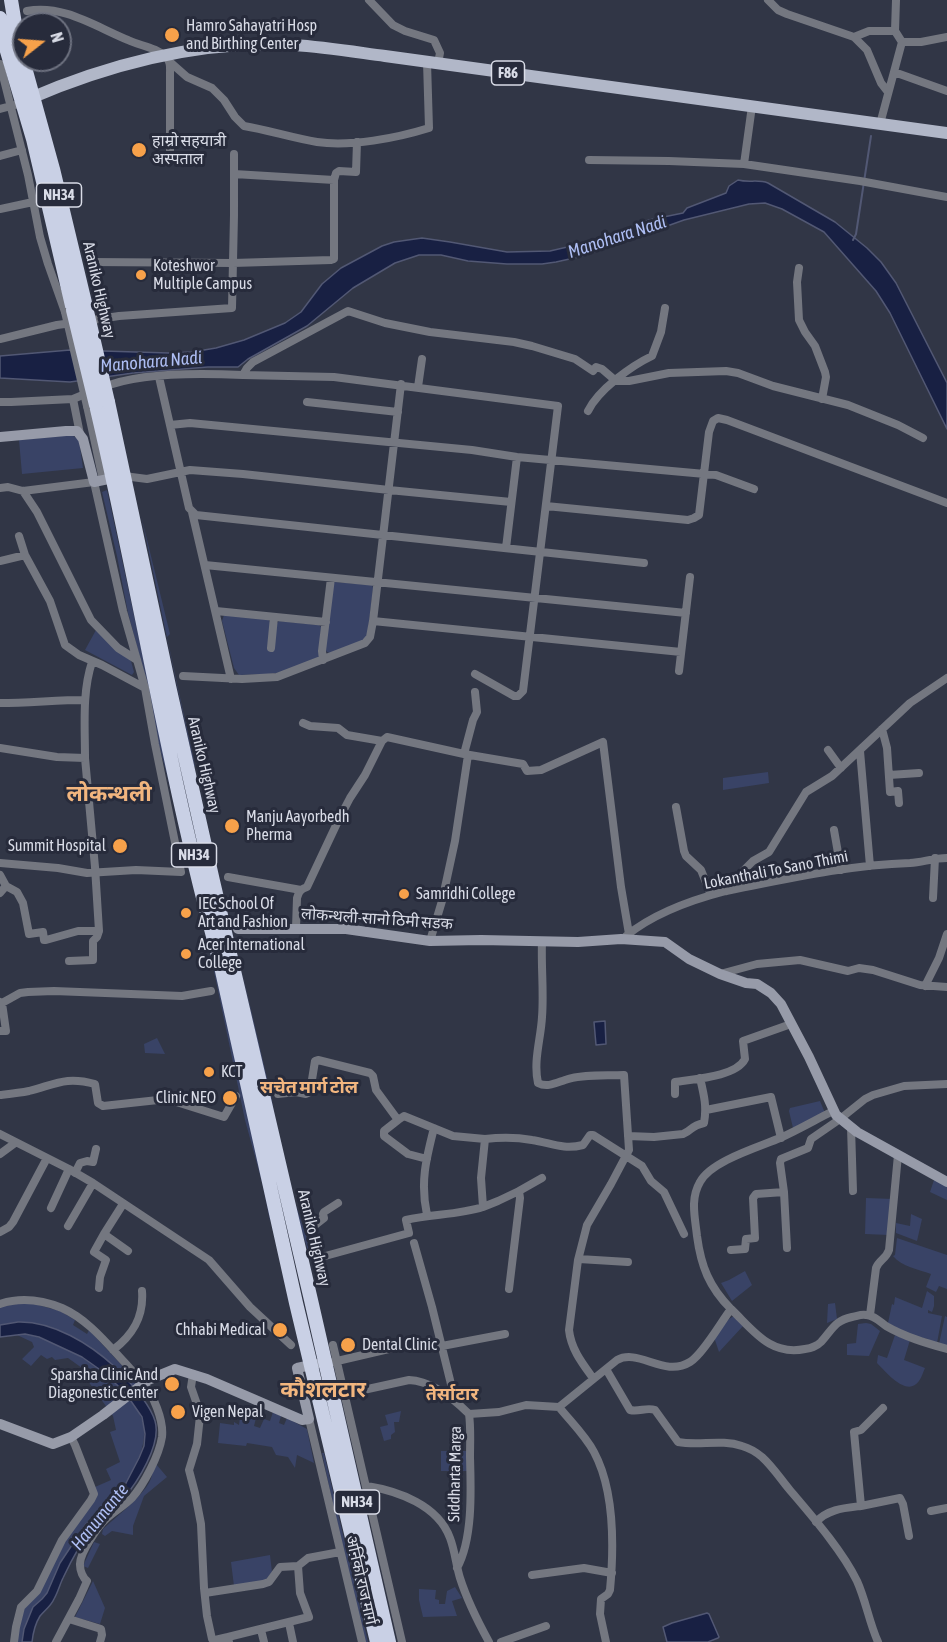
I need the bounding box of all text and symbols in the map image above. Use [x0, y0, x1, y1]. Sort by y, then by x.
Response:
north arrow [12, 12, 72, 72]
place label: Hamro Sahayatri Hosp and Birthing Center [186, 16, 317, 54]
marker: Hamro Sahayatri Hosp and Birthing Center [163, 26, 181, 44]
text: N [47, 30, 67, 44]
road number: F86 [492, 61, 524, 85]
place label: हाम्रो सहयात्री अस्पताल [152, 131, 226, 169]
marker: हाम्रो सहयात्री अस्पताल [130, 141, 148, 159]
road number: NH34 [36, 183, 82, 207]
water label: Manohara Nadi [565, 211, 669, 263]
street label: Araniko Highway [79, 240, 119, 340]
place label: Koteshwor Multiple Campus [153, 256, 252, 294]
marker: Koteshwor Multiple Campus [134, 268, 148, 282]
water label: Manohara Nadi [99, 347, 203, 377]
street label: Araniko Highway [184, 715, 224, 815]
district label: लोकन्थली [66, 781, 152, 807]
place label: Manju Aayorbedh Pherma [246, 807, 350, 845]
marker: Manju Aayorbedh Pherma [223, 817, 241, 835]
place label: Summit Hospital [8, 836, 106, 856]
marker: Summit Hospital [111, 837, 129, 855]
road number: NH34 [172, 843, 216, 867]
street label: Lokanthali To Sano Thimi [702, 847, 850, 893]
place label: Samridhi College [416, 884, 515, 904]
marker: Samridhi College [397, 887, 411, 901]
place label: IEC School Of Art and Fashion [198, 894, 288, 932]
street label: लोकन्थली-सानो ठिमी सडक [301, 904, 453, 934]
marker: IEC School Of Art and Fashion [179, 906, 193, 920]
place label: Acer International College [198, 935, 305, 973]
marker: Acer International College [179, 947, 193, 961]
place label: KCT [221, 1062, 243, 1082]
marker: KCT [202, 1065, 216, 1079]
district label: सचेत मार्ग टोल [260, 1076, 358, 1098]
place label: Clinic NEO [156, 1088, 216, 1108]
marker: Clinic NEO [221, 1089, 239, 1107]
street label: Araniko Highway [294, 1188, 334, 1288]
place label: Chhabi Medical [176, 1320, 266, 1340]
marker: Chhabi Medical [271, 1321, 289, 1339]
place label: Dental Clinic [362, 1335, 437, 1355]
marker: Dental Clinic [339, 1336, 357, 1354]
place label: Sparsha Clinic And Diagonestic Center [48, 1365, 158, 1403]
marker: Sparsha Clinic And Diagonestic Center [163, 1375, 181, 1393]
district label: कौशलटार [280, 1377, 366, 1403]
district label: तेर्साटार [426, 1383, 478, 1405]
place label: Vigen Nepal [192, 1402, 263, 1422]
marker: Vigen Nepal [169, 1403, 187, 1421]
street label: Siddharta Marga [445, 1426, 465, 1522]
water label: Hanumante [67, 1479, 133, 1555]
road number: NH34 [334, 1490, 380, 1514]
street label: अर्निको राज मार्ग [341, 1533, 381, 1627]

